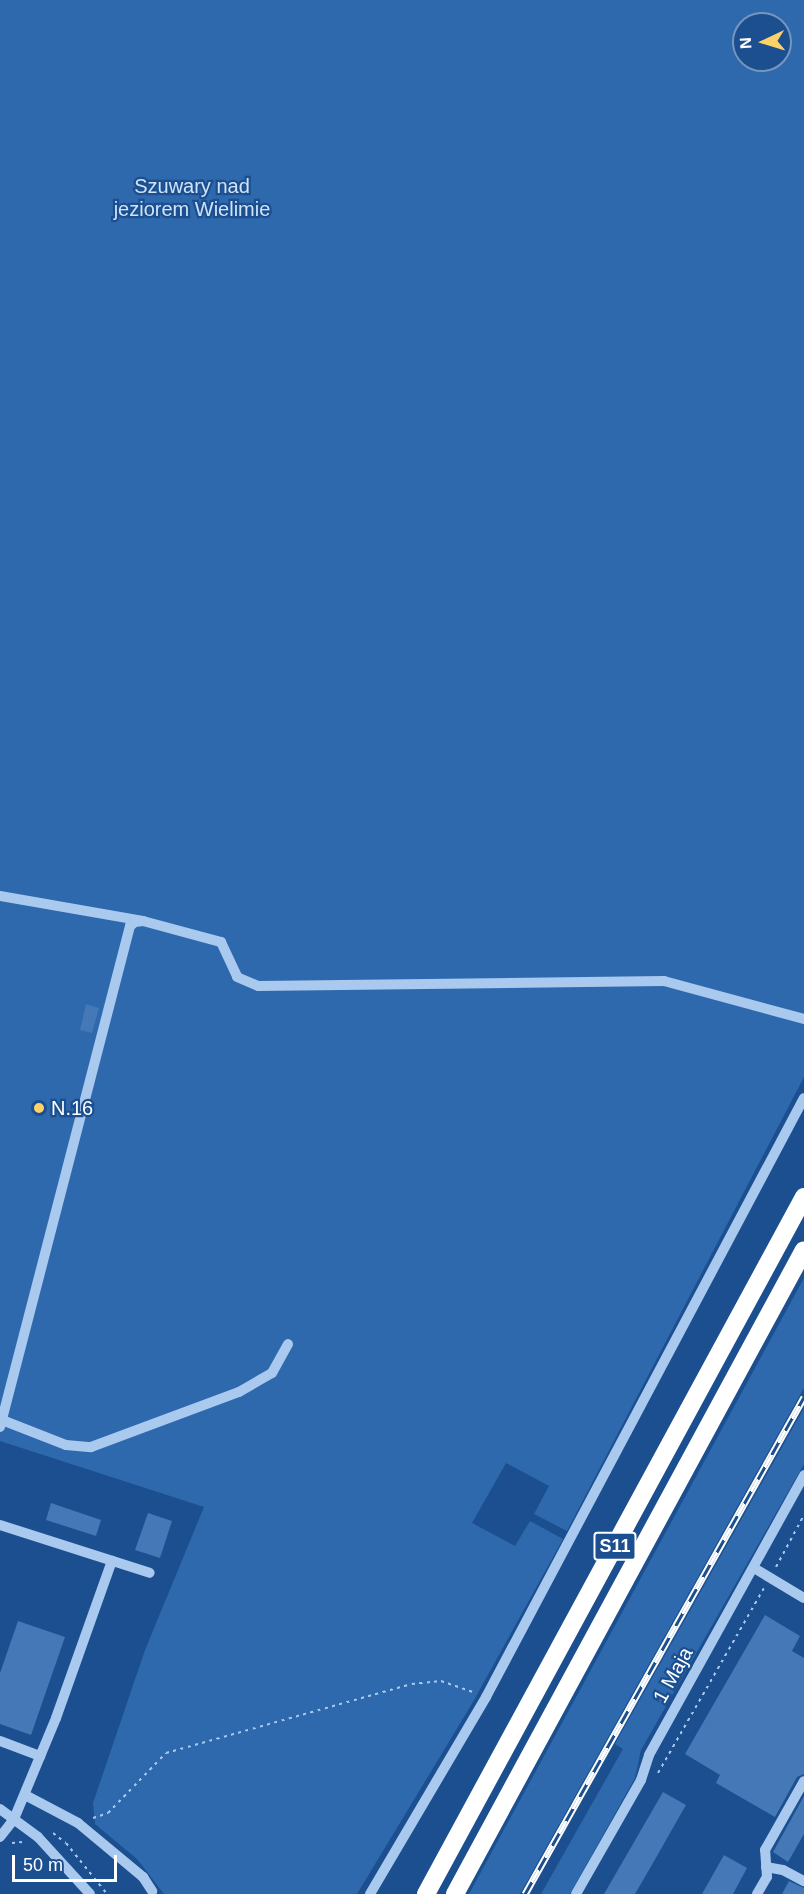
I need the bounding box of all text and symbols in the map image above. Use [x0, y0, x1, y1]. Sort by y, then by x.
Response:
north arrow [732, 12, 792, 72]
text: N [737, 37, 754, 50]
park label: Szuwary nad jeziorem Wielimie [114, 175, 270, 222]
place label: N.16 [51, 1096, 93, 1120]
marker: N.16 [32, 1101, 46, 1115]
road number: S11 [592, 1531, 638, 1561]
street label: 1 Maja [648, 1643, 698, 1707]
scale bar [15, 1843, 120, 1881]
text: 50 m [23, 1855, 63, 1875]

